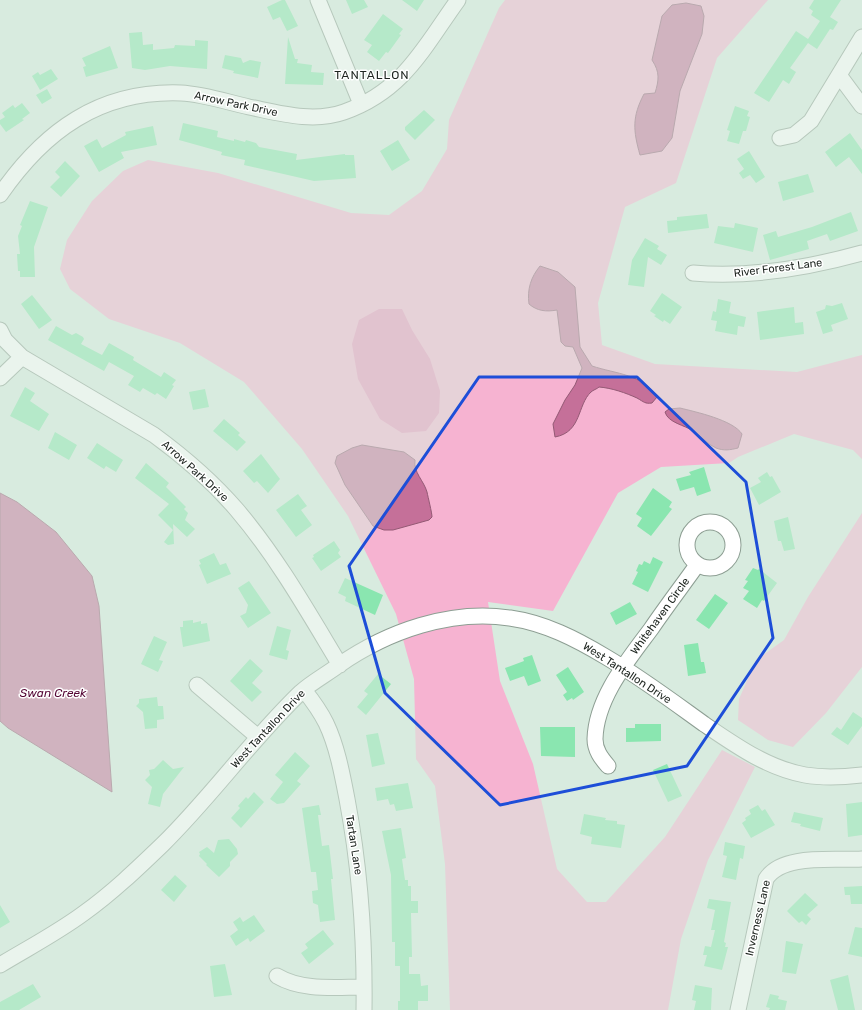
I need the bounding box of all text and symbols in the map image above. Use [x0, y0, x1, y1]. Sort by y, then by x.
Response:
district label: TANTALLON [334, 68, 410, 82]
street label: Arrow Park Drive [193, 89, 279, 119]
street label: River Forest Lane [733, 256, 823, 280]
street label: Arrow Park Drive [159, 438, 231, 504]
street label: Whitehaven Circle [628, 575, 692, 657]
street label: West Tantallon Drive [580, 640, 674, 706]
water label: Swan Creek [20, 686, 87, 700]
street label: West Tantallon Drive [228, 687, 308, 771]
street label: Tartan Lane [343, 814, 365, 876]
street label: Inverness Lane [743, 879, 773, 957]

